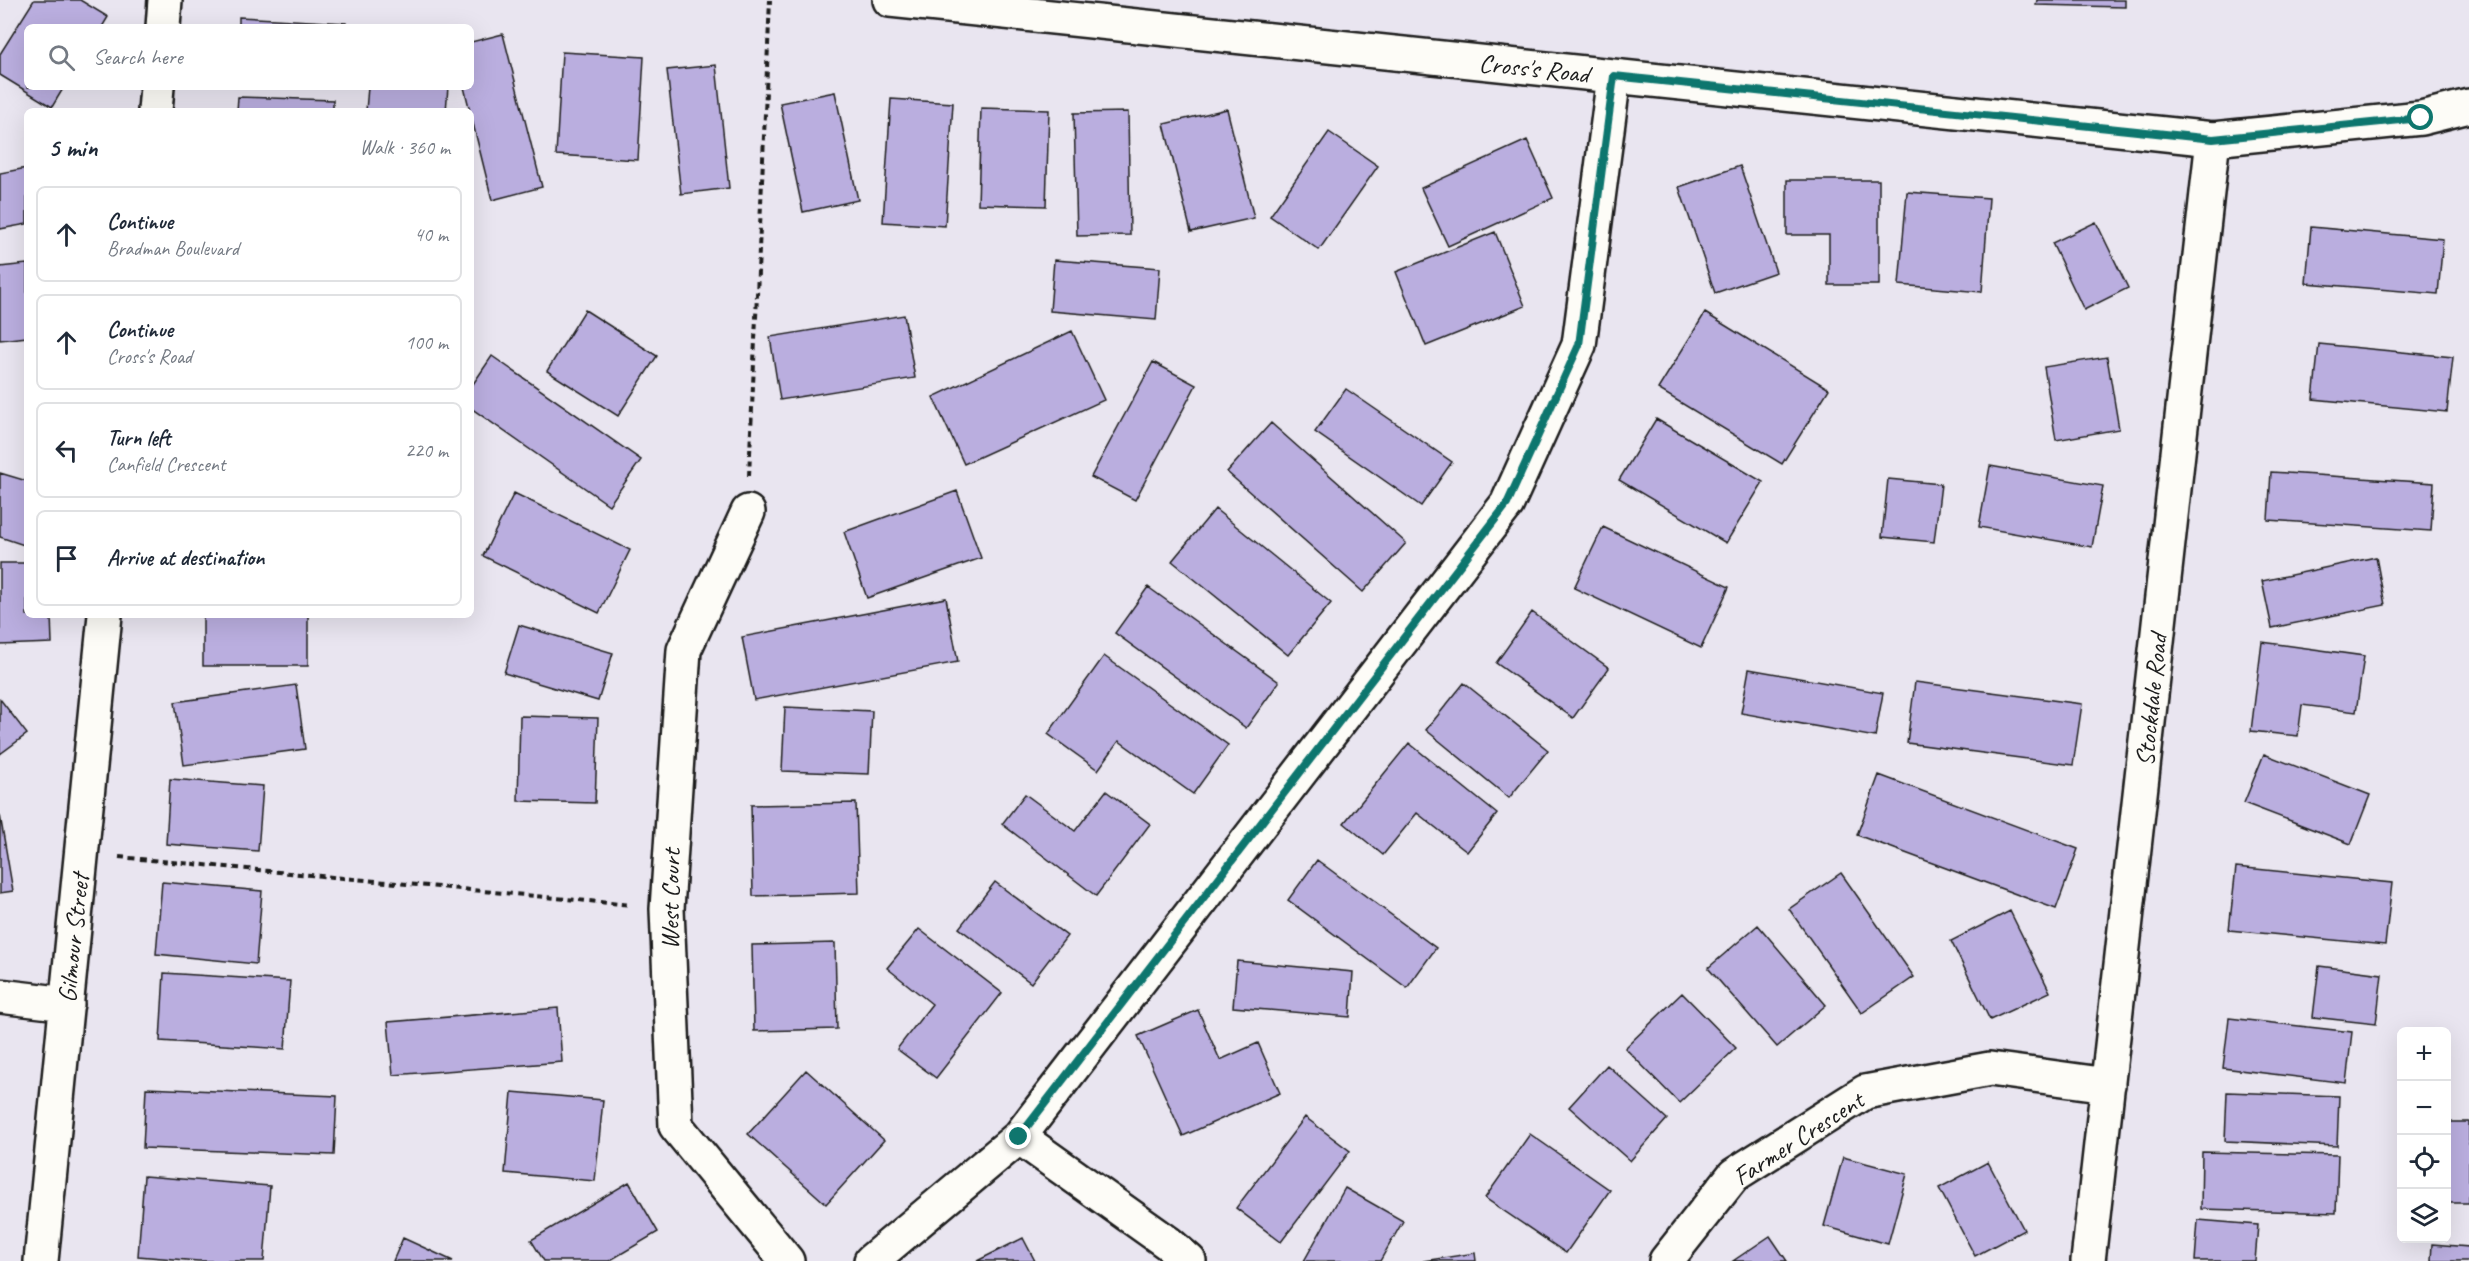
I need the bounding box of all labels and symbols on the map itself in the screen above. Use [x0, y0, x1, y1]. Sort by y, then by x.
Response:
street label: Cross's Road [1477, 46, 1594, 91]
route start [2407, 104, 2433, 130]
street label: Stockdale Road [2128, 629, 2175, 768]
street label: West Court [653, 846, 688, 950]
street label: Gilmour Street [50, 869, 97, 1004]
street label: Farmer Crescent [1727, 1083, 1872, 1193]
route end [1005, 1123, 1031, 1149]

